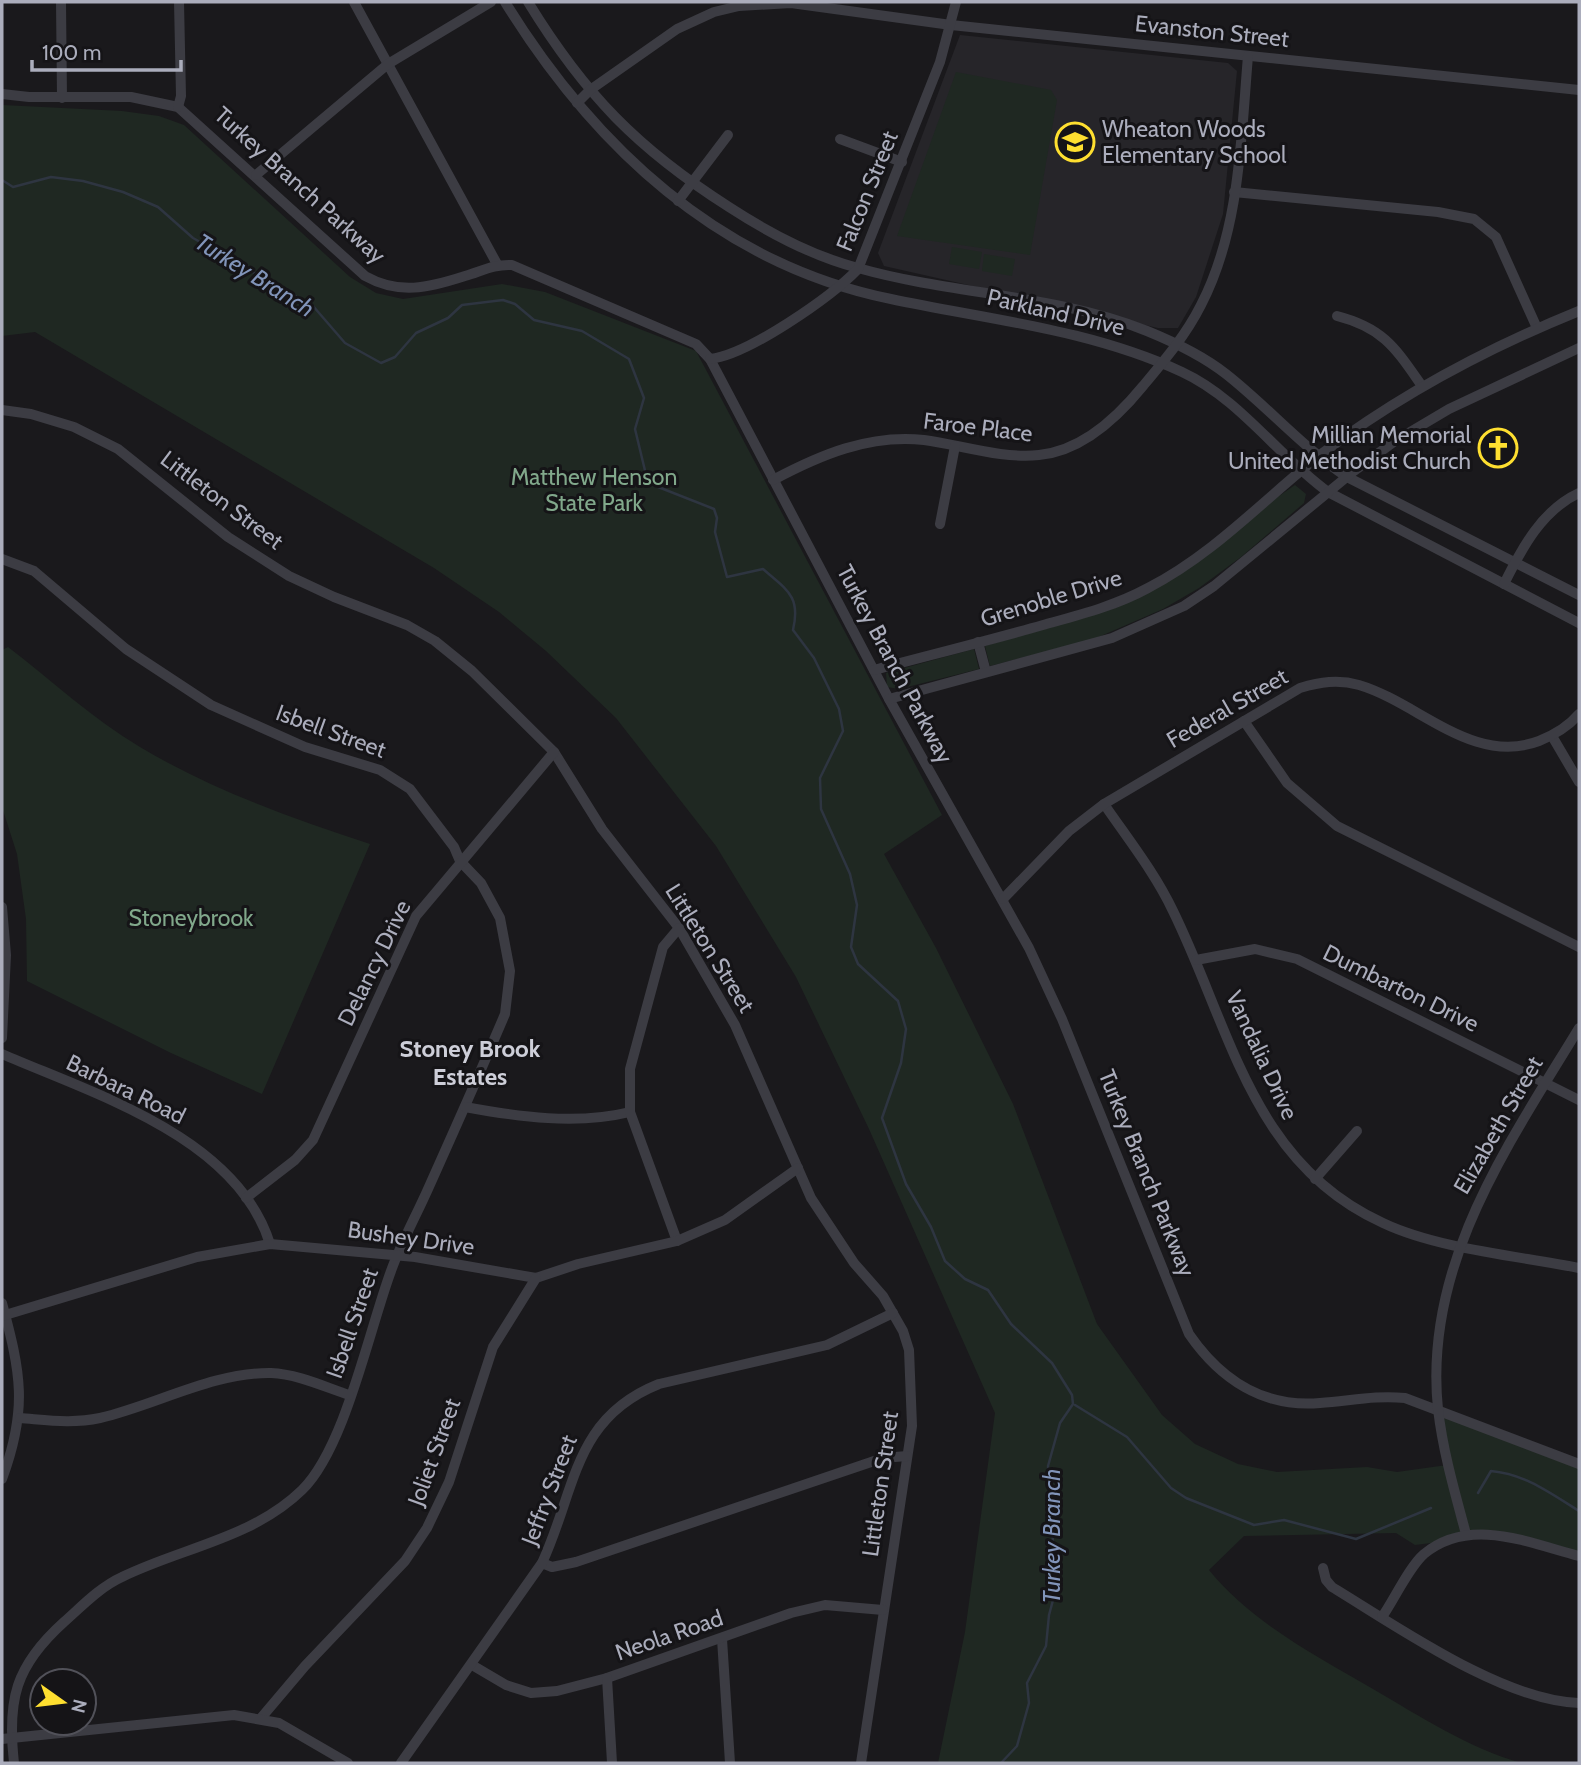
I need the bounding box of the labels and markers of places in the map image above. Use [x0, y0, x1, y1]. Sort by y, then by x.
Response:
place label: Wheaton Woods Elementary School [1102, 115, 1287, 169]
school or university icon: Wheaton Woods Elementary School [1054, 121, 1096, 163]
place label: Millian Memorial United Methodist Church [1228, 421, 1472, 475]
church icon: Millian Memorial United Methodist Church [1477, 427, 1519, 469]

